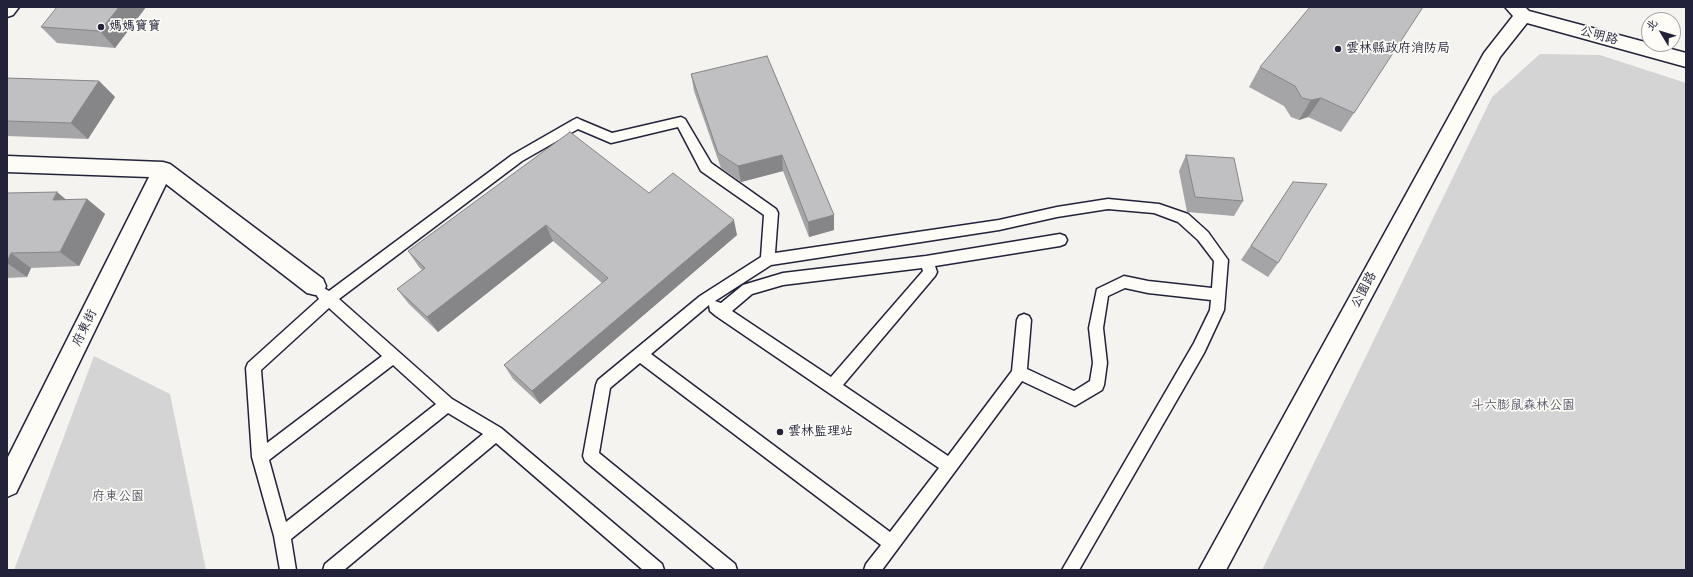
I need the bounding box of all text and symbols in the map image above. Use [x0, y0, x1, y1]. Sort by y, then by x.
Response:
north arrow [1641, 12, 1681, 52]
text: 北 [1643, 17, 1660, 33]
place label: 媽媽寶寶 [109, 19, 161, 35]
marker: 媽媽寶寶 [96, 22, 106, 32]
street label: 公明路 [1578, 23, 1620, 49]
place label: 雲林縣政府消防局 [1346, 41, 1450, 57]
marker: 雲林縣政府消防局 [1333, 44, 1343, 54]
street label: 公園路 [1348, 269, 1380, 311]
street label: 府東街 [69, 307, 101, 349]
park label: 斗六膨鼠森林公園 [1471, 398, 1575, 414]
place label: 雲林監理站 [788, 424, 853, 440]
marker: 雲林監理站 [775, 427, 785, 437]
park label: 府東公園 [92, 489, 144, 505]

